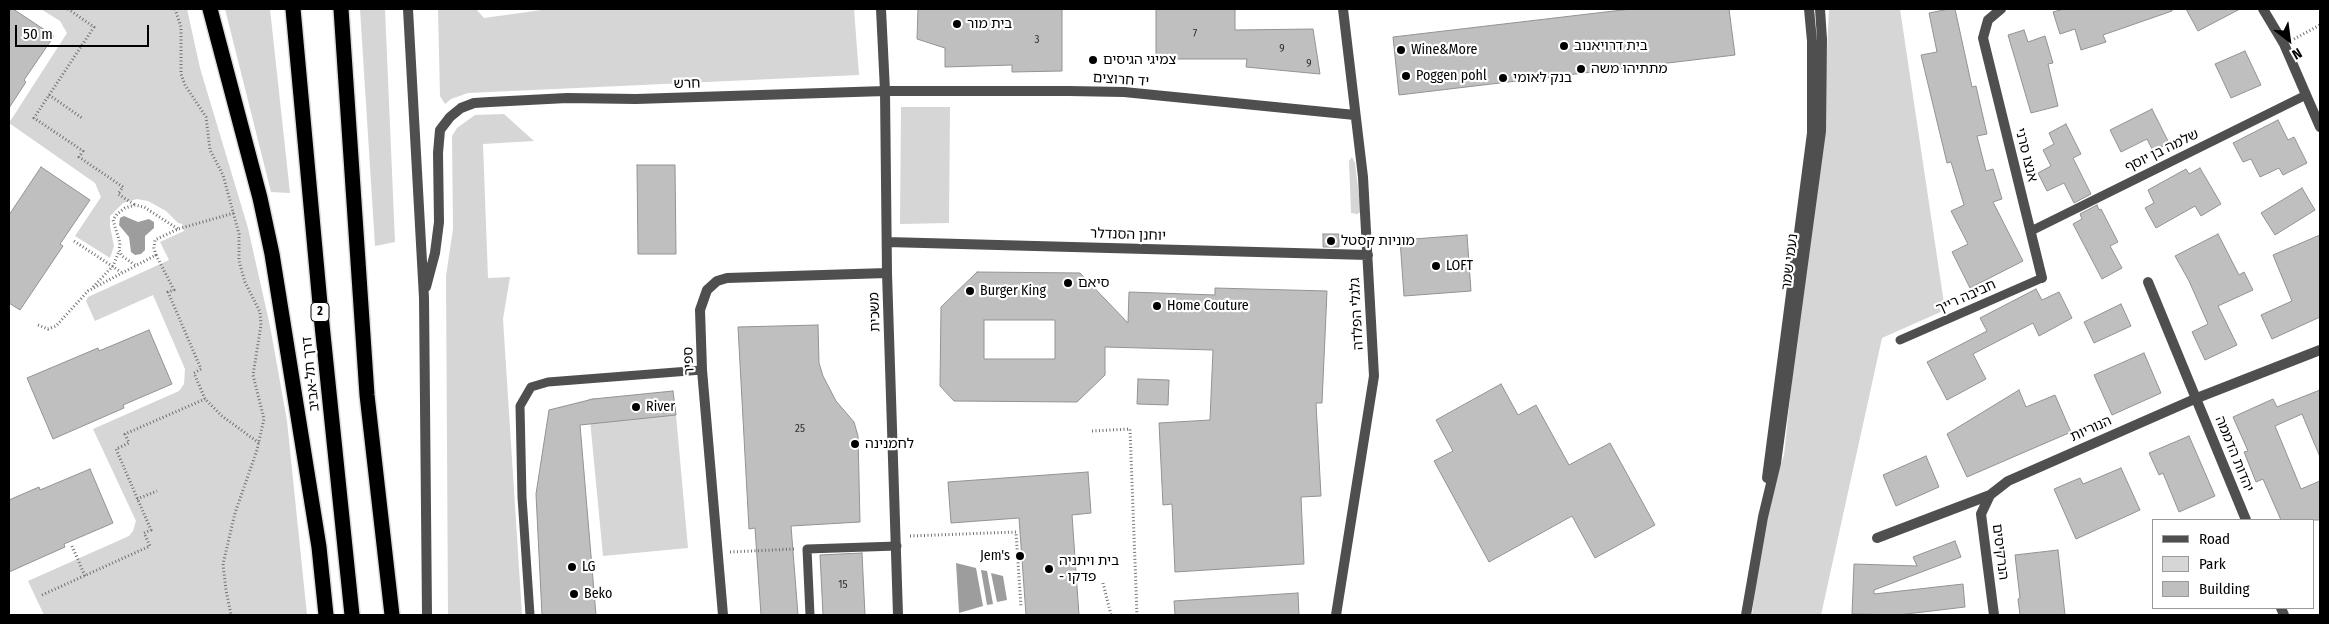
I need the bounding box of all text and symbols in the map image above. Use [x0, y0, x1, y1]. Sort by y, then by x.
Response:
scale bar [18, 15, 151, 47]
north arrow [2264, 15, 2314, 65]
place label: בית מור [967, 16, 1012, 32]
marker: בית מור [951, 18, 963, 30]
text: 50 m [23, 25, 53, 43]
house number: 7 [1193, 27, 1197, 41]
house number: 3 [1035, 33, 1039, 47]
place label: בית דרויאנוב [1574, 38, 1648, 54]
marker: בית דרויאנוב [1558, 40, 1570, 52]
house number: 9 [1279, 42, 1285, 56]
place label: Wine&More [1411, 42, 1477, 58]
marker: Wine&More [1395, 44, 1407, 56]
text: N [2289, 44, 2305, 63]
place label: צמיגי הגיסים [1103, 52, 1176, 68]
marker: צמיגי הגיסים [1087, 54, 1099, 66]
house number: 9 [1306, 57, 1312, 71]
place label: מתתיהו משה [1591, 61, 1668, 77]
marker: מתתיהו משה [1575, 63, 1587, 75]
place label: Poggen pohl [1416, 68, 1487, 84]
street label: יד חרוצים [1092, 70, 1150, 90]
marker: Poggen pohl [1400, 70, 1412, 82]
place label: בנק לאומי [1513, 70, 1572, 86]
marker: בנק לאומי [1497, 72, 1509, 84]
street label: חרש [673, 75, 701, 93]
street label: אנצו סרני [2011, 126, 2041, 184]
street label: שלמה בן יוסף [2122, 126, 2202, 176]
street label: יוחנן הסנדלר [1090, 225, 1166, 245]
place label: מוניות קסטל [1341, 233, 1415, 249]
street label: נעמי שמר [1778, 233, 1802, 291]
marker: מוניות קסטל [1325, 235, 1337, 247]
place label: LOFT [1446, 258, 1473, 274]
marker: LOFT [1430, 260, 1442, 272]
place label: סיאם [1078, 275, 1110, 291]
street label: חביבה רייך [1933, 276, 1999, 318]
marker: סיאם [1062, 277, 1074, 289]
street label: גלגלי הפלדה [1347, 277, 1367, 351]
place label: Burger King [980, 283, 1046, 299]
marker: Burger King [964, 285, 976, 297]
street label: משכית [866, 292, 884, 332]
place label: Home Couture [1167, 298, 1249, 314]
marker: Home Couture [1151, 300, 1163, 312]
road number: 2 [311, 302, 329, 322]
street label: דרך תל-אביב [299, 336, 323, 412]
street label: ספיר [680, 346, 698, 376]
place label: River [646, 399, 675, 415]
marker: River [630, 401, 642, 413]
street label: הנוריות [2068, 413, 2114, 445]
street label: יהדות הדממה [2211, 414, 2257, 494]
house number: 25 [795, 422, 805, 436]
place label: לחמנינה [865, 436, 914, 452]
marker: לחמנינה [849, 438, 861, 450]
legend [2152, 519, 2314, 609]
street label: הנרקיסים [1988, 523, 2012, 581]
text: Road [2199, 530, 2230, 548]
place label: Jem's [980, 548, 1010, 564]
marker: Jem's [1014, 550, 1026, 562]
place label: בית ויתניה - פדקו [1059, 553, 1119, 586]
text: Park [2199, 555, 2226, 573]
place label: LG [582, 559, 596, 575]
marker: LG [566, 561, 578, 573]
marker: בית ויתניה - פדקו [1043, 563, 1055, 575]
house number: 15 [838, 578, 848, 592]
text: Building [2199, 580, 2250, 598]
place label: Beko [584, 586, 612, 602]
marker: Beko [568, 588, 580, 600]

